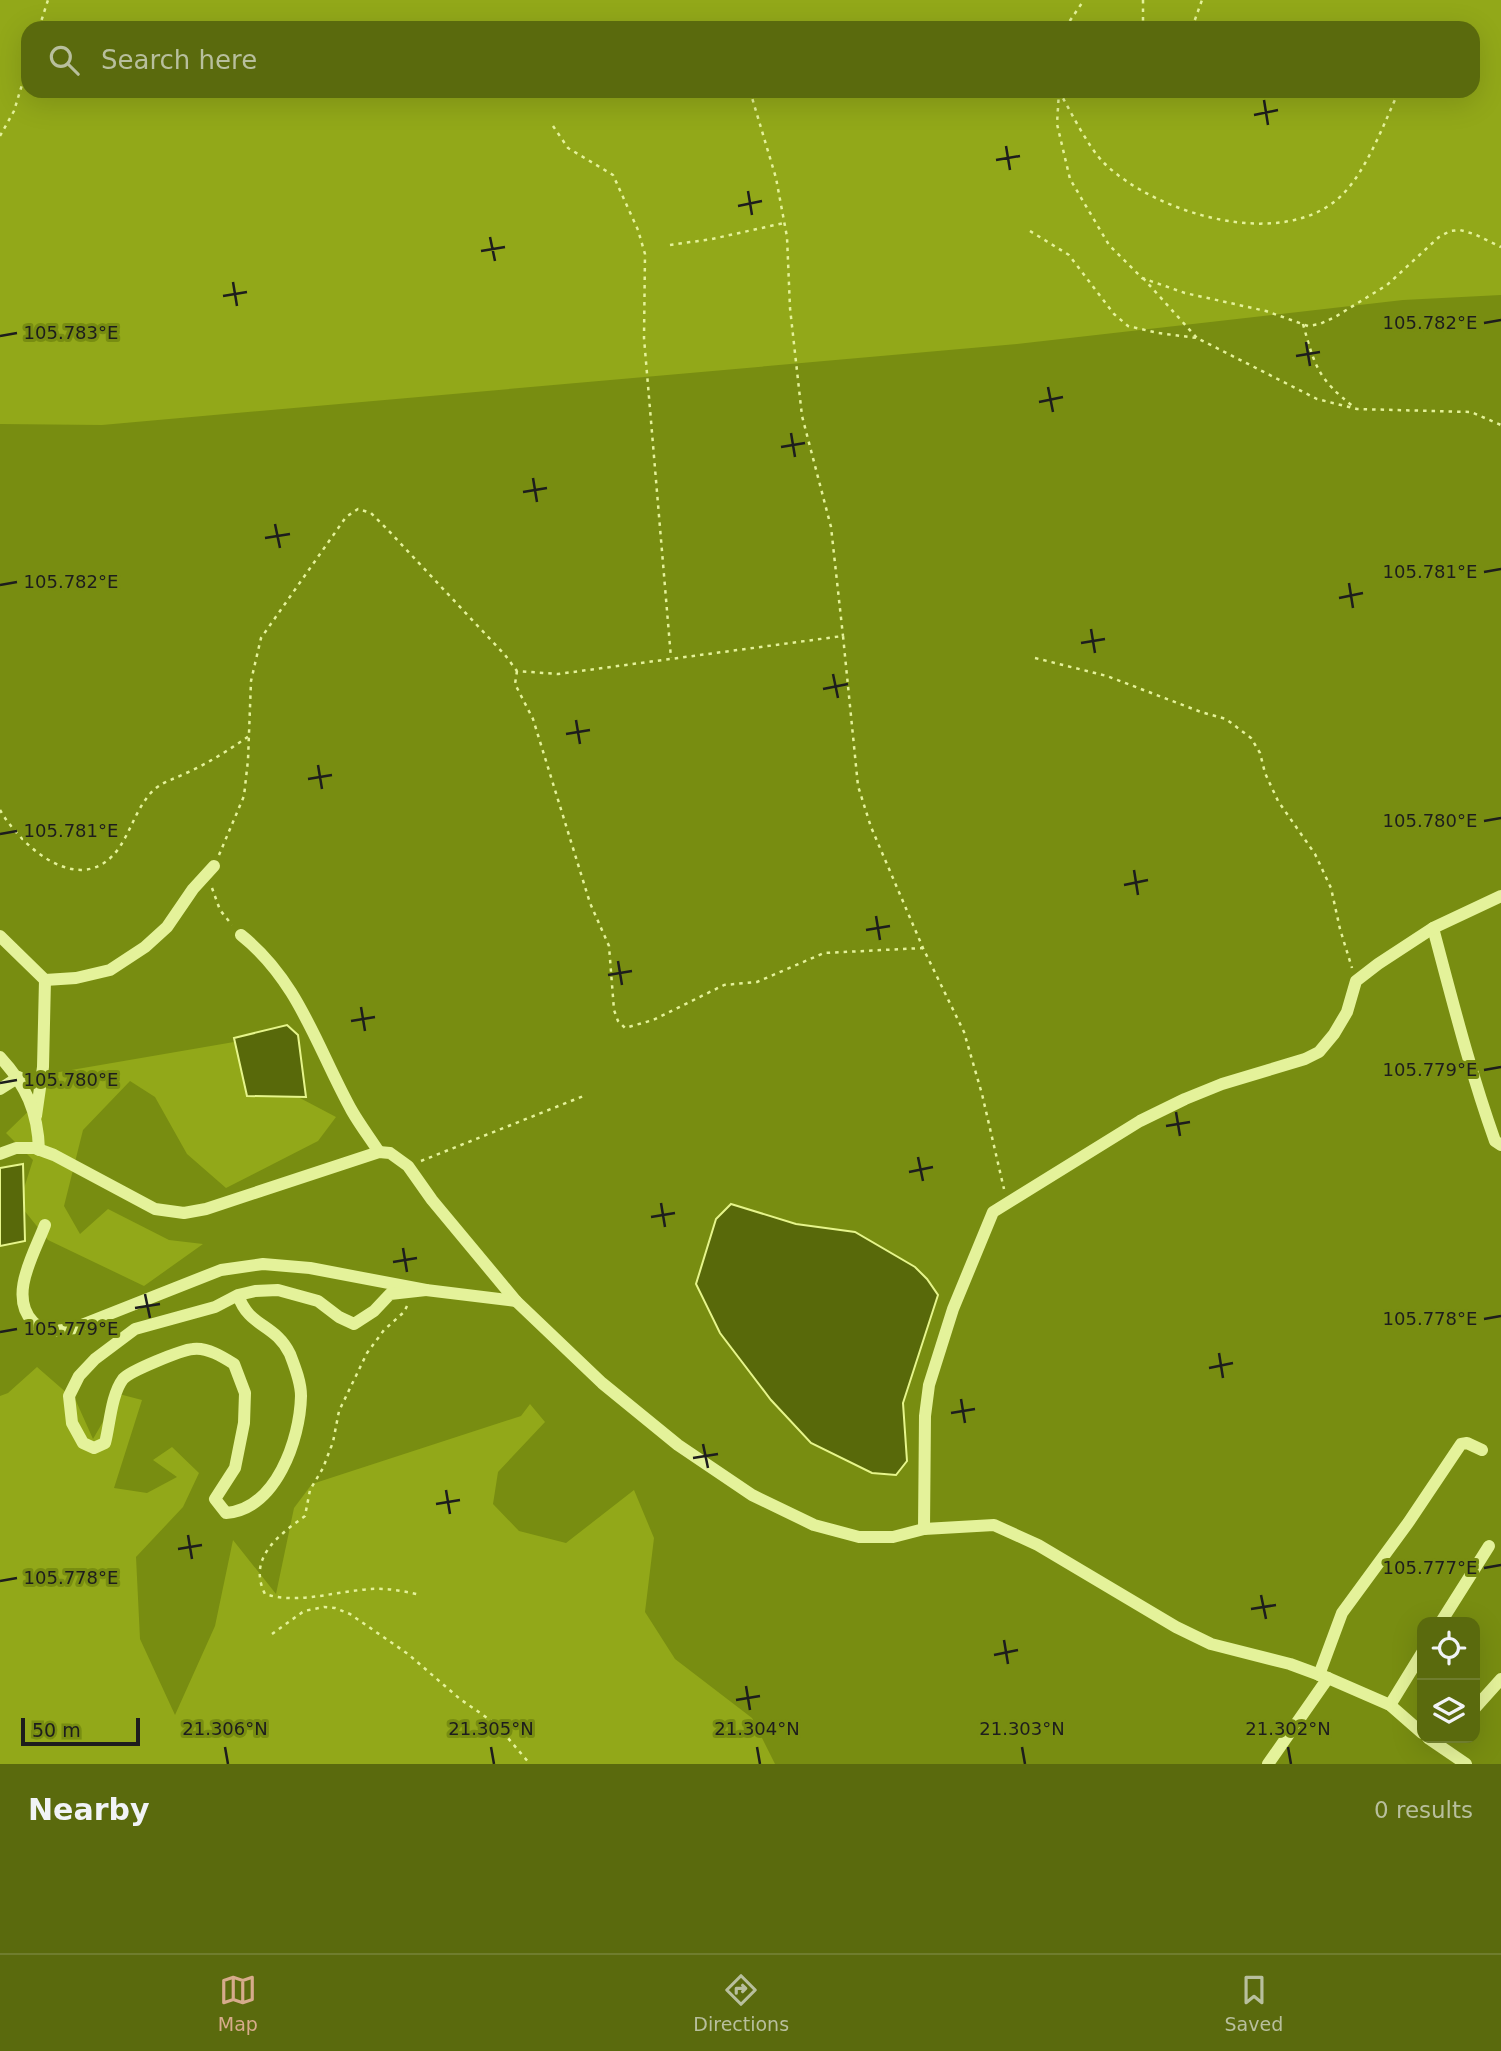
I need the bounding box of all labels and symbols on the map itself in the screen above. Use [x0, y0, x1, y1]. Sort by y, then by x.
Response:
text: 105.782°E [1383, 312, 1477, 333]
text: 105.783°E [24, 322, 118, 343]
text: 105.781°E [1383, 561, 1477, 582]
text: 105.782°E [24, 571, 118, 592]
text: 105.780°E [1383, 810, 1477, 831]
text: 105.781°E [24, 820, 118, 841]
text: 105.779°E [1383, 1059, 1477, 1080]
text: 105.780°E [24, 1069, 118, 1090]
text: 105.778°E [1383, 1308, 1477, 1329]
text: 105.779°E [24, 1318, 118, 1339]
text: 105.777°E [1383, 1557, 1477, 1578]
text: 105.778°E [24, 1567, 118, 1588]
scale bar [21, 1715, 140, 1747]
text: 21.306°N [182, 1718, 268, 1739]
text: 21.305°N [448, 1718, 534, 1739]
text: 21.304°N [714, 1718, 800, 1739]
text: 21.303°N [979, 1718, 1065, 1739]
text: 21.302°N [1245, 1718, 1331, 1739]

